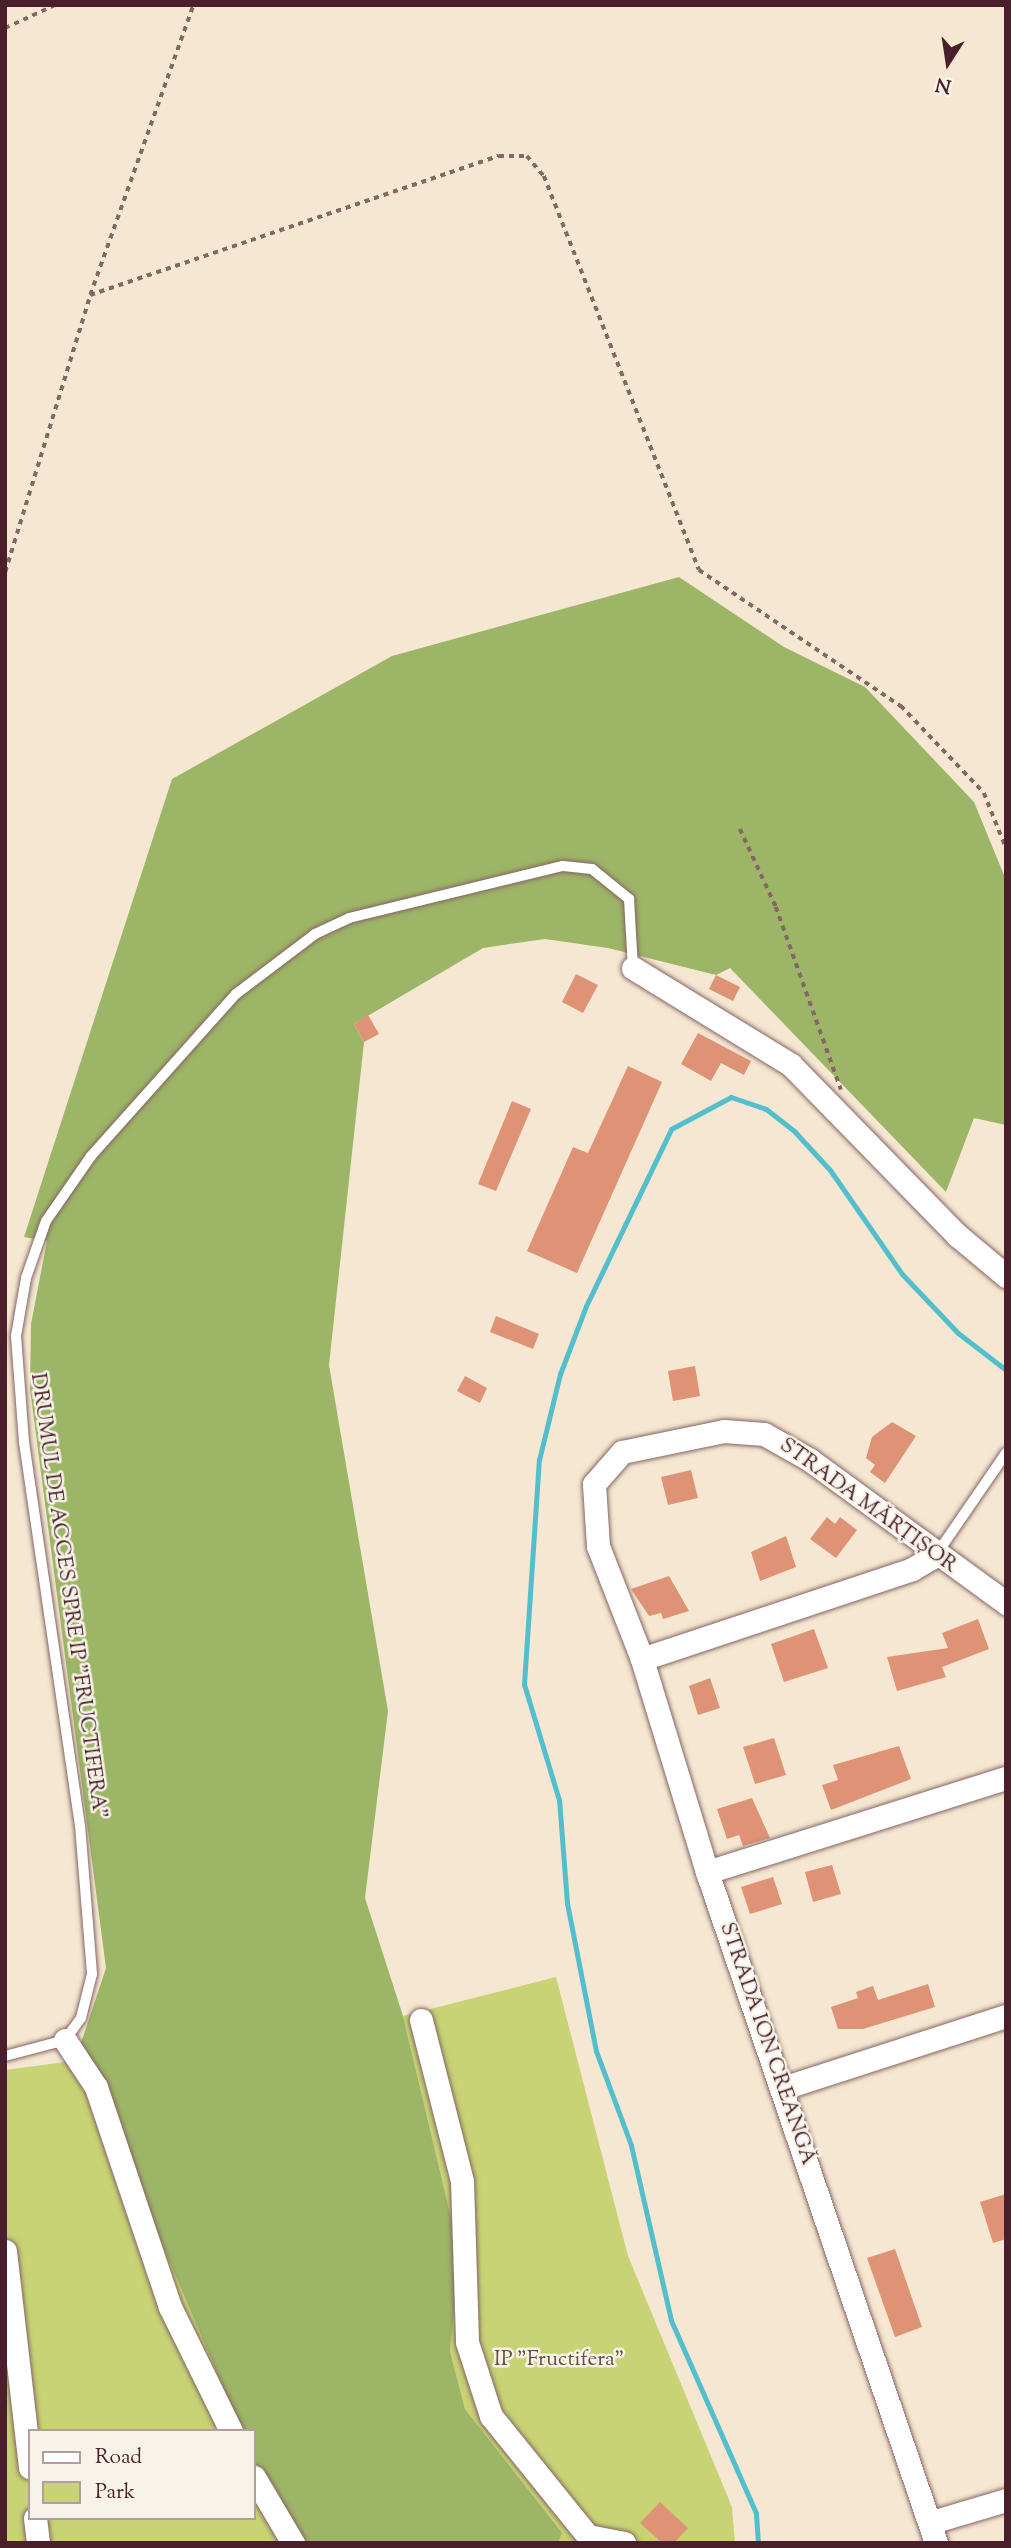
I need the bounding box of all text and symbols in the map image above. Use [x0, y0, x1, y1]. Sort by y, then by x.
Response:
north arrow [913, 28, 983, 98]
text: N [933, 69, 954, 99]
street label: DRUMUL DE ACCES SPRE IP "FRUCTIFERA" [24, 1372, 112, 1820]
street label: STRADA MĂRȚIȘOR [774, 1433, 962, 1579]
street label: STRADA ION CREANGĂ [714, 1919, 820, 2169]
park label: IP "Fructifera" [494, 2347, 624, 2373]
legend [28, 2429, 256, 2520]
text: Road [95, 2443, 142, 2473]
text: Park [95, 2478, 135, 2508]

